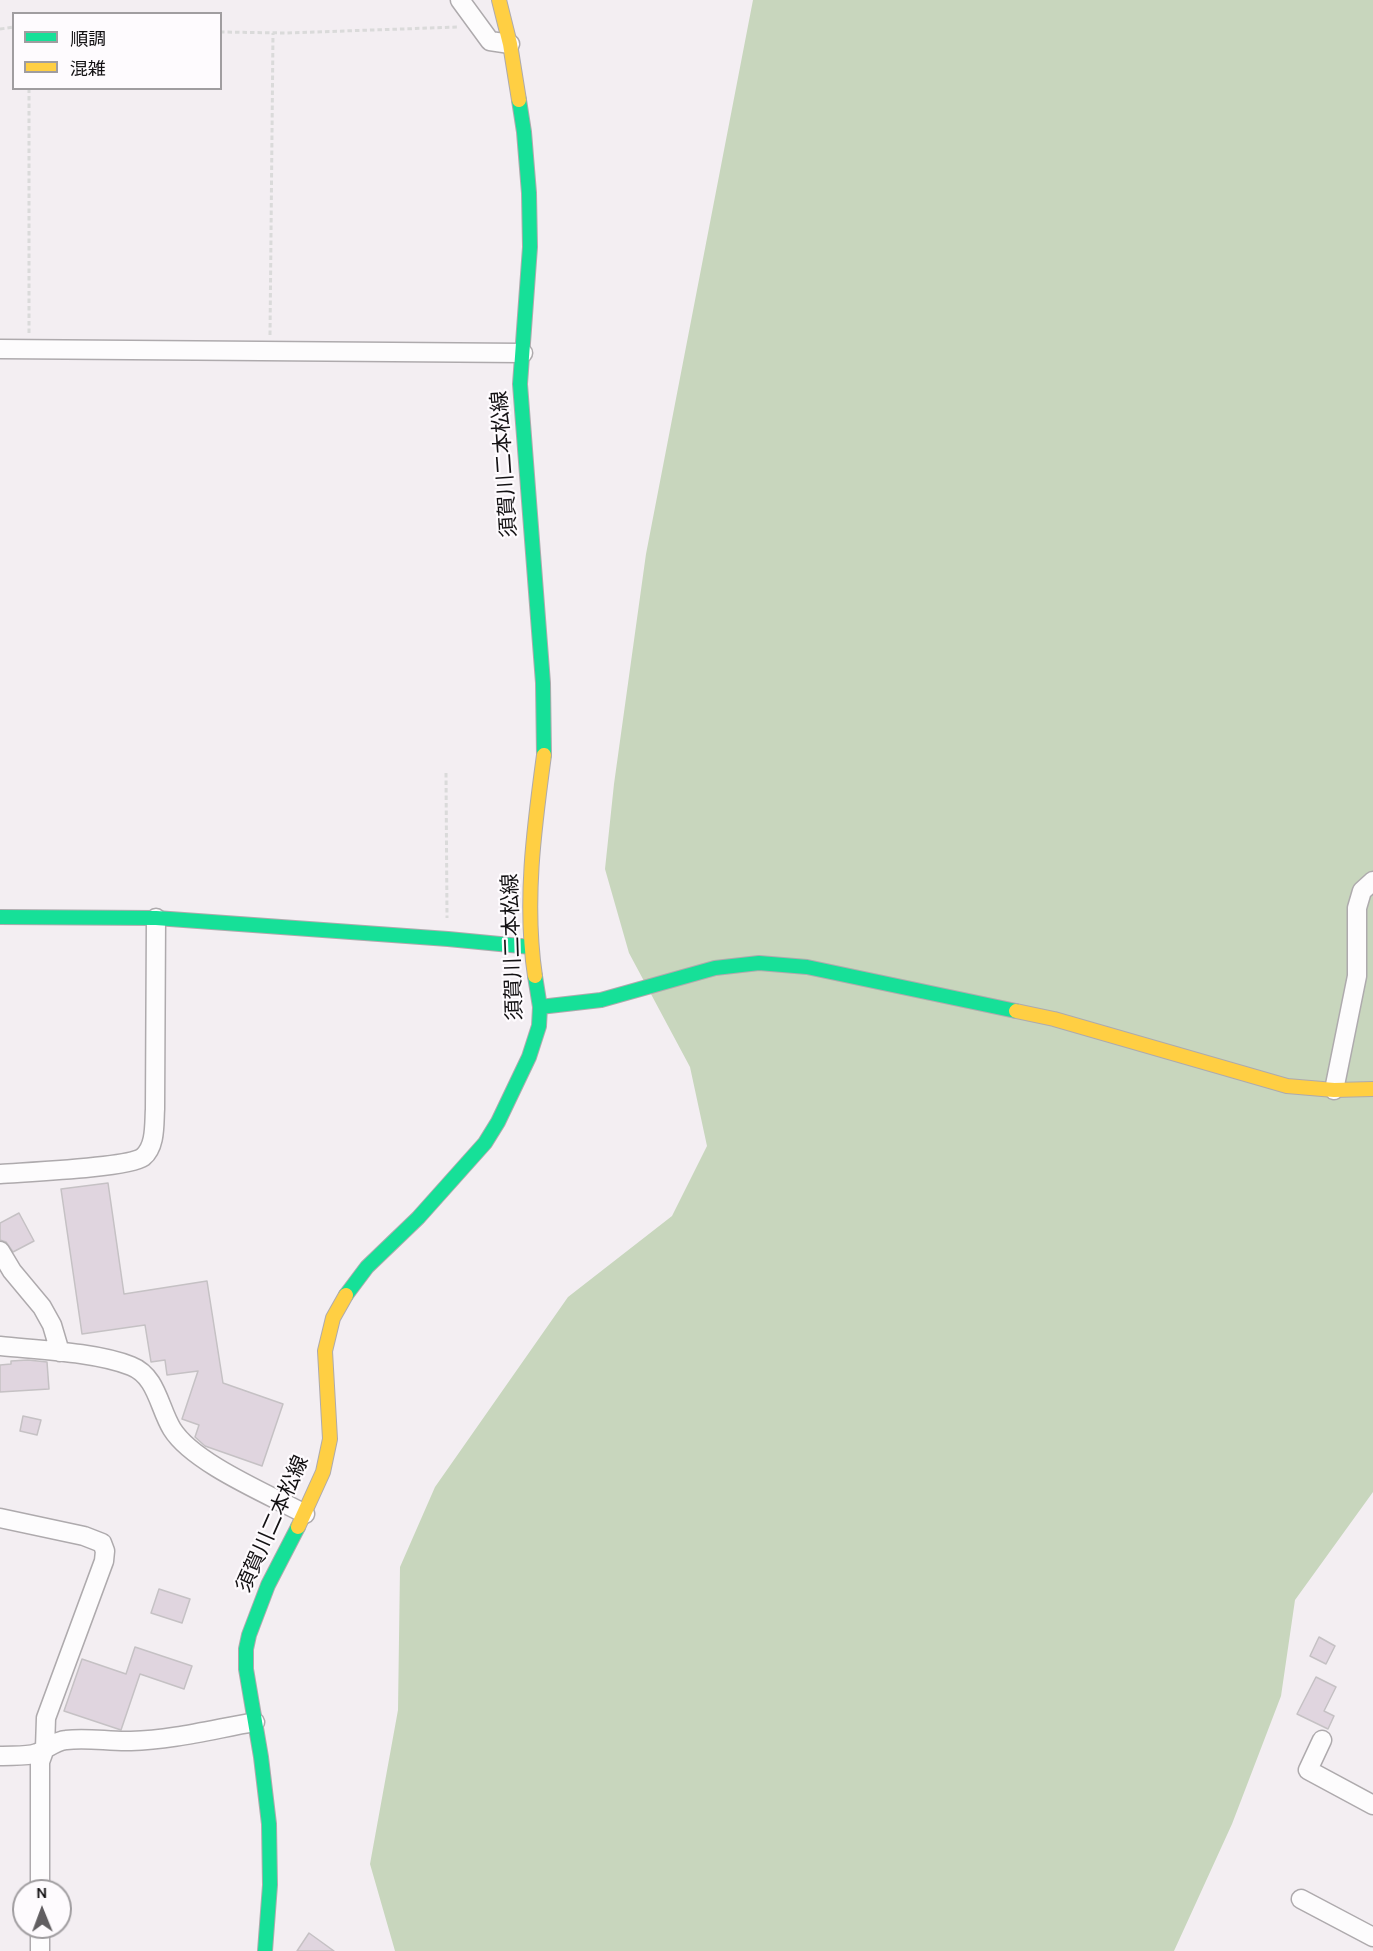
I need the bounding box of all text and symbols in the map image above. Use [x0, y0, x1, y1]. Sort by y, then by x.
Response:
legend [12, 12, 222, 90]
text: 順調 [70, 28, 106, 50]
text: 混雑 [70, 58, 106, 80]
street label: 須賀川二本松線 [487, 390, 523, 538]
street label: 須賀川二本松線 [498, 873, 528, 1021]
street label: 須賀川二本松線 [232, 1452, 314, 1596]
north arrow [12, 1879, 72, 1939]
text: N [36, 1883, 48, 1902]

